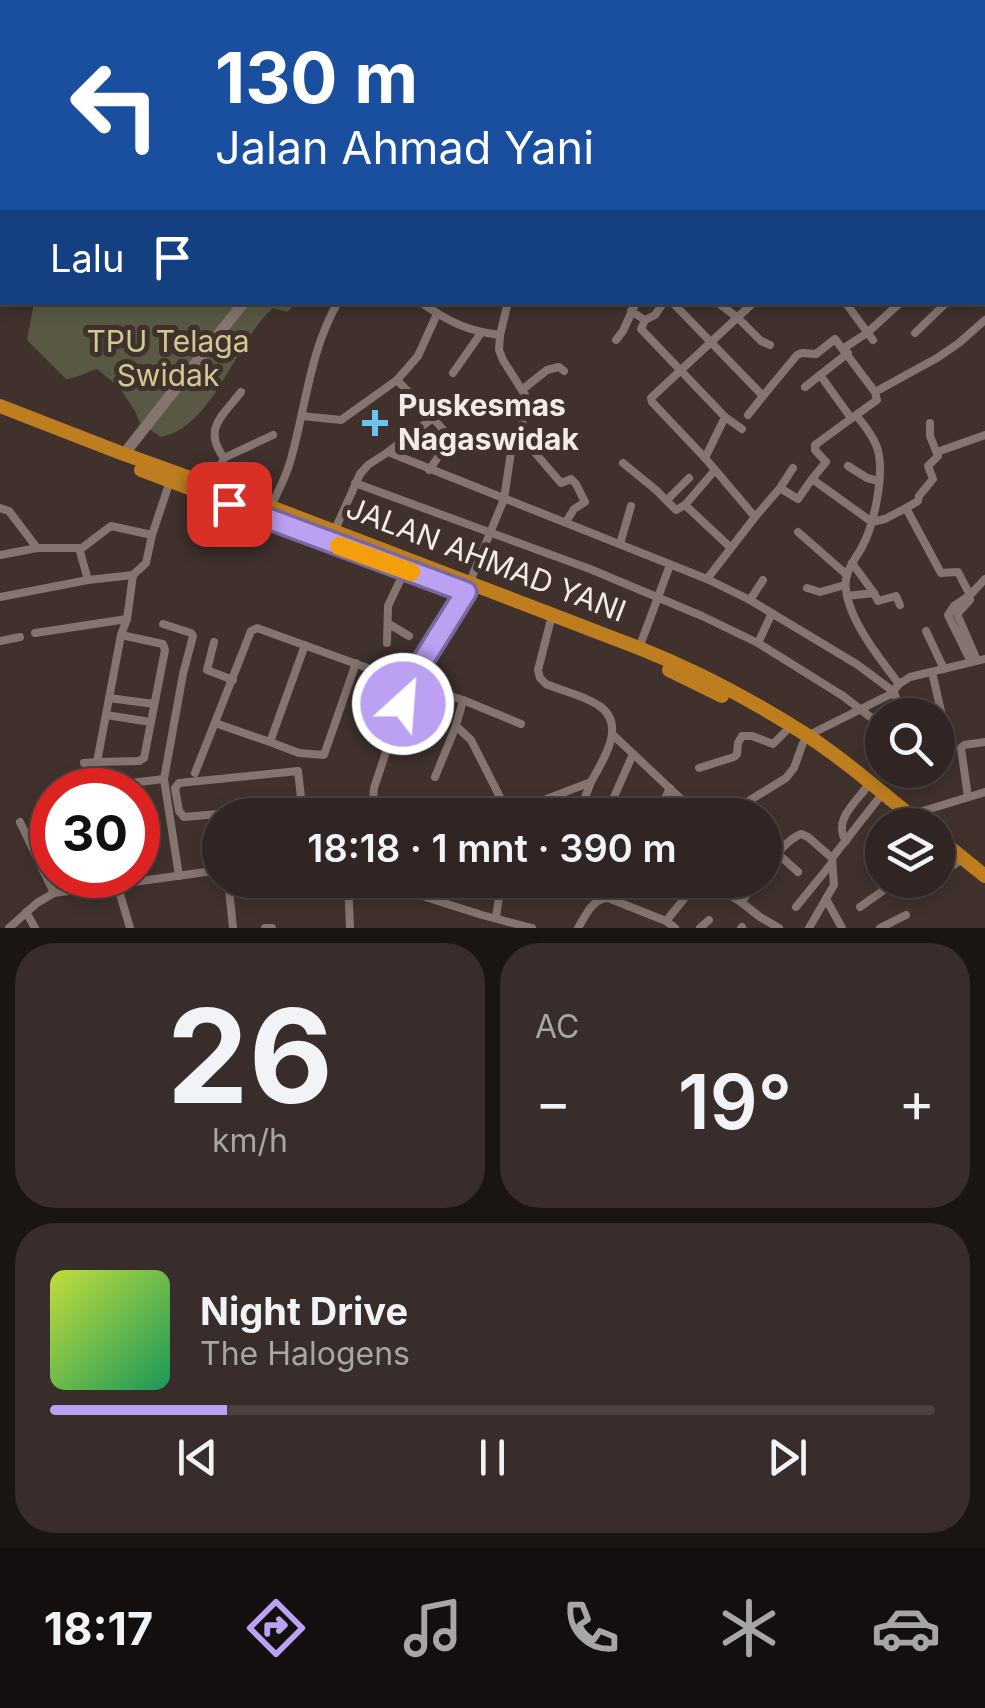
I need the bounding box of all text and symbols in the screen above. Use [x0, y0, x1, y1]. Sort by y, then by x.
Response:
text: 130 m [215, 35, 418, 120]
icon: left [50, 40, 180, 170]
text: Jalan Ahmad Yani [215, 120, 594, 175]
icon: arrive [145, 230, 200, 285]
text: Lalu [50, 235, 125, 281]
park label: TPU Telaga Swidak [86, 323, 250, 393]
place label: Puskesmas Nagaswidak [398, 387, 579, 457]
marker: Puskesmas Nagaswidak [362, 410, 388, 436]
pin [187, 462, 272, 547]
icon: arrive [202, 477, 257, 532]
street label: JALAN AHMAD YANI [342, 489, 631, 629]
position arrow [351, 652, 455, 756]
map controls [865, 698, 955, 898]
button: search [865, 698, 955, 788]
speed limit sign: 30 [30, 768, 160, 898]
button: layers [865, 808, 955, 898]
text: 18:18 · 1 mnt · 390 m [307, 825, 677, 871]
text: 26 [167, 977, 333, 1134]
text: AC [535, 1007, 579, 1046]
text: 19° [678, 1056, 792, 1147]
text: − [535, 1069, 571, 1135]
text: + [899, 1069, 935, 1135]
text: km/h [212, 1121, 288, 1160]
text: Night Drive [200, 1288, 408, 1334]
text: The Halogens [200, 1334, 410, 1373]
icon: previous [170, 1430, 225, 1485]
icon: pause [465, 1430, 520, 1485]
icon: next [760, 1430, 815, 1485]
icon: directions [241, 1593, 311, 1663]
icon: music [398, 1593, 468, 1663]
icon: phone [556, 1593, 626, 1663]
icon: climate [714, 1593, 784, 1663]
icon: car [871, 1593, 941, 1663]
text: 18:17 [44, 1601, 153, 1656]

